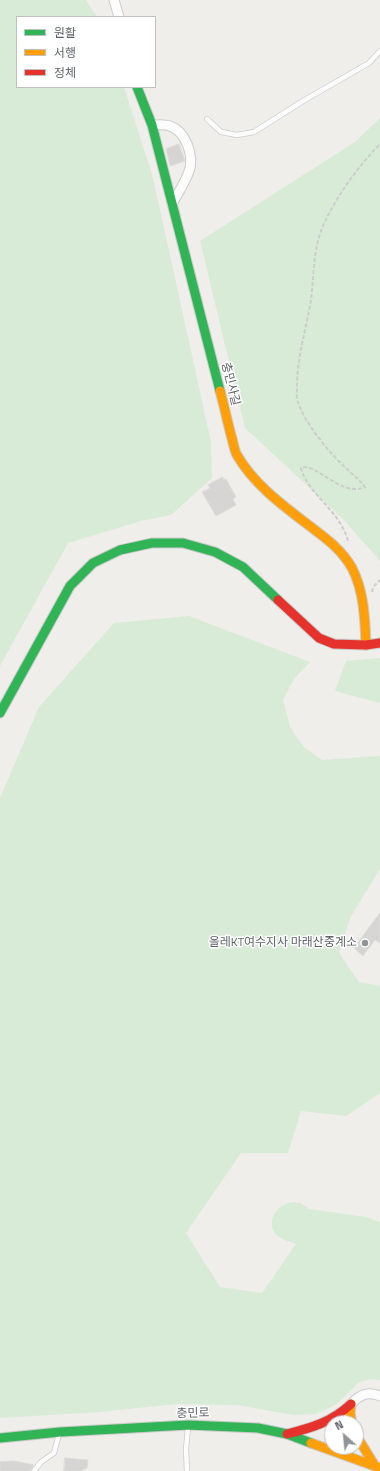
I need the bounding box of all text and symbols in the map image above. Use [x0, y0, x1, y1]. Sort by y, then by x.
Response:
legend [16, 16, 156, 88]
text: 원활 [54, 23, 76, 42]
text: 서행 [54, 43, 76, 62]
text: 정체 [54, 63, 76, 82]
street label: 충민사길 [218, 361, 242, 407]
place label: 올레KT여수지사 마래산중계소 [209, 936, 357, 950]
marker: 올레KT여수지사 마래산중계소 [360, 938, 370, 948]
street label: 충민로 [176, 1407, 210, 1421]
north arrow [324, 1415, 364, 1455]
text: N [332, 1416, 346, 1434]

